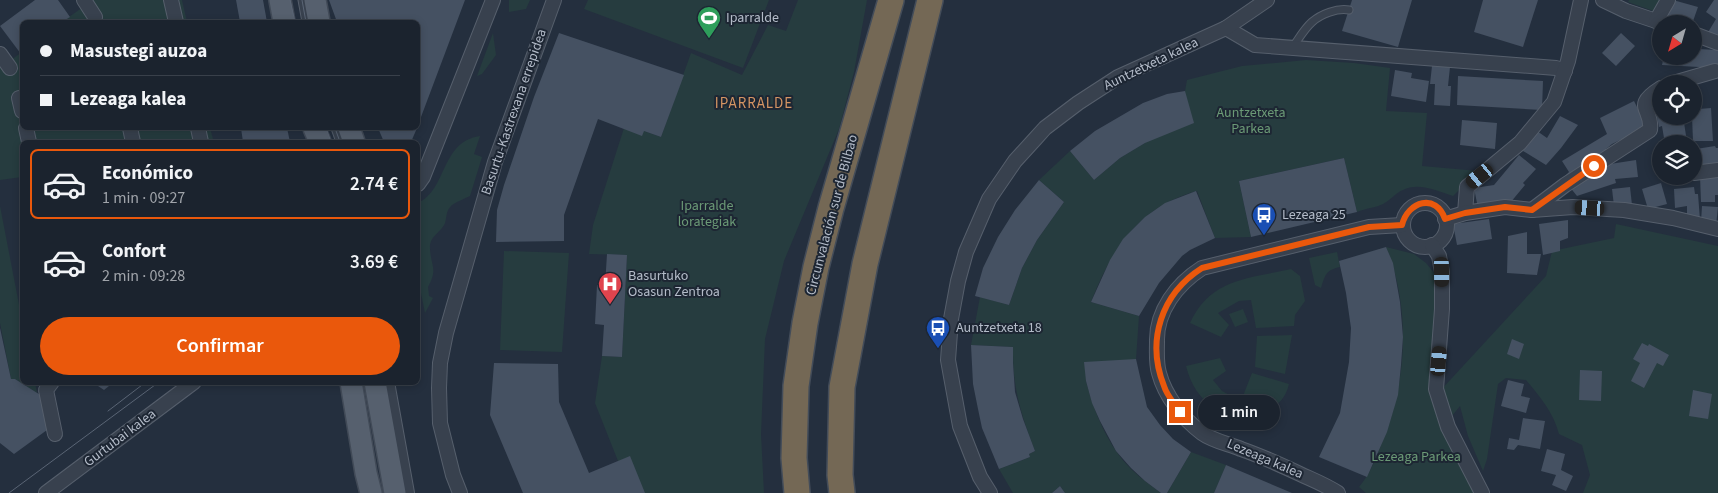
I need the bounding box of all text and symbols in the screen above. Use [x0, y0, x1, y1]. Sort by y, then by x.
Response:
sports icon: Iparralde [696, 5, 722, 39]
place label: Iparralde [726, 8, 779, 28]
north arrow [1652, 15, 1702, 65]
map controls [1652, 15, 1702, 185]
street label: Basurtu-Kastrexana errepidea [476, 26, 552, 198]
street label: Auntzetxeta kalea [1100, 32, 1202, 96]
text: Masustegi auzoa [70, 38, 207, 65]
button: locate [1652, 75, 1702, 125]
text: Lezeaga kalea [70, 86, 186, 113]
district label: IPARRALDE [715, 93, 793, 114]
park label: Auntzetxeta Parkea [1217, 103, 1285, 139]
street label: Circunvalación sur de Bilbao [801, 132, 863, 298]
button: layers [1652, 135, 1702, 185]
route start [1583, 155, 1605, 177]
text: Económico [102, 160, 193, 187]
car [1463, 161, 1496, 191]
icon: car [42, 162, 87, 207]
text: 2.74 € [350, 171, 398, 198]
text: 1 min · 09:27 [102, 187, 185, 209]
park label: Iparralde lorategiak [678, 196, 736, 232]
car [1574, 200, 1605, 216]
bus stop icon: Lezeaga 25 [1251, 202, 1277, 236]
place label: Lezeaga 25 [1282, 205, 1346, 225]
text: Confort [102, 238, 166, 265]
icon: car [42, 240, 87, 285]
text: 3.69 € [350, 249, 398, 276]
car [1434, 257, 1449, 287]
text: 2 min · 09:28 [102, 265, 185, 287]
place label: Basurtuko Osasun Zentroa [628, 266, 720, 302]
hospital icon: Basurtuko Osasun Zentroa [597, 271, 623, 305]
bus stop icon: Auntzetxeta 18 [925, 315, 951, 349]
button: Confirmar [40, 317, 400, 375]
place label: Auntzetxeta 18 [956, 318, 1042, 338]
car [1430, 345, 1447, 377]
callout: 1 min [1198, 394, 1280, 430]
route end [1169, 401, 1191, 423]
text: 1 min [1220, 401, 1258, 423]
street label: Gurtubai kalea [80, 404, 160, 472]
street label: Lezeaga kalea [1224, 434, 1306, 484]
park label: Lezeaga Parkea [1371, 447, 1461, 467]

